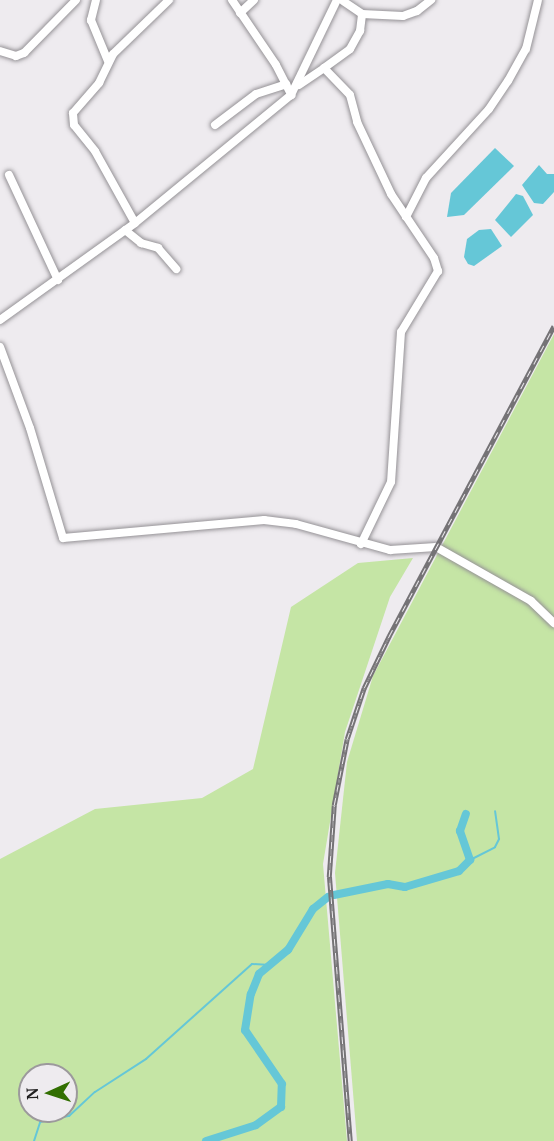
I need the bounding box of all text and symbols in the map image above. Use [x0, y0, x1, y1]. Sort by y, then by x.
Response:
north arrow [18, 1063, 78, 1123]
text: N [21, 1087, 43, 1100]

